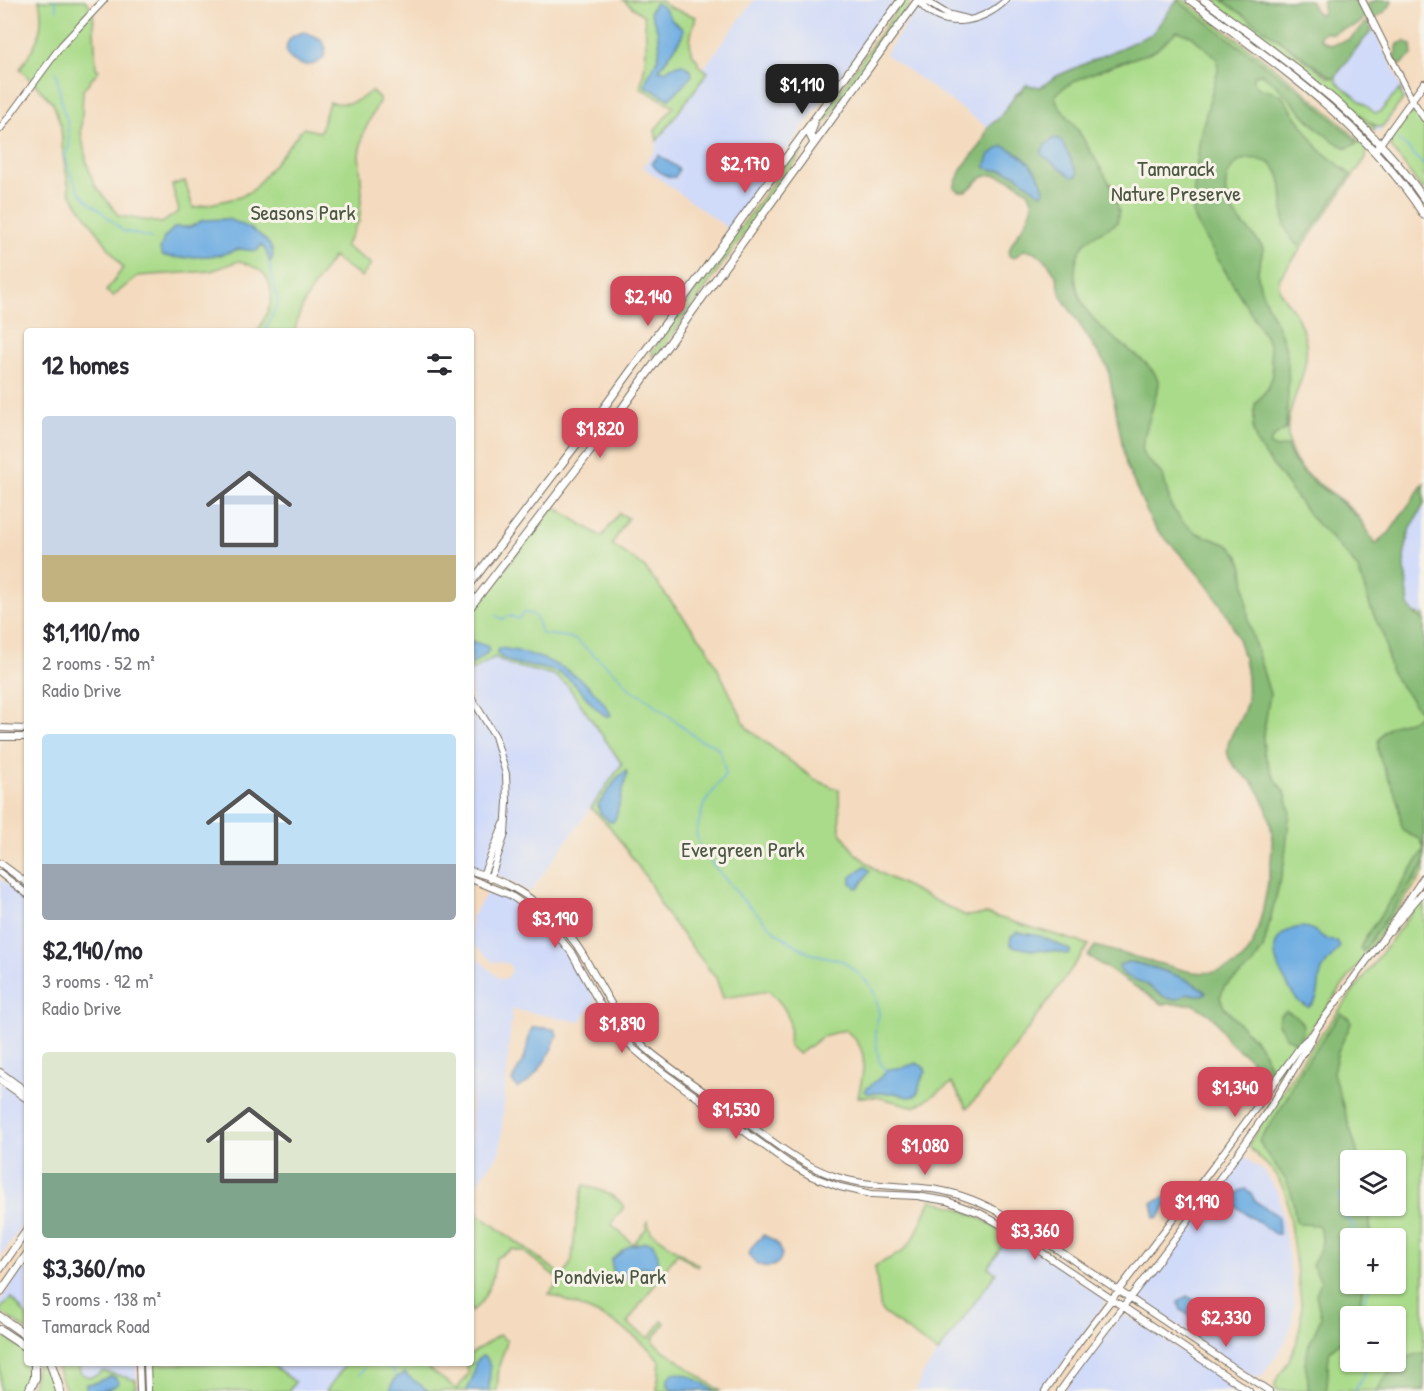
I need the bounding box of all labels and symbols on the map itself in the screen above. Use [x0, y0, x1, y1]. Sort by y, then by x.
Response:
pin: $1,110 [753, 64, 851, 115]
pin: $2,170 [696, 143, 794, 194]
park label: Tamarack Nature Preserve [1111, 153, 1241, 208]
park label: Seasons Park [250, 197, 356, 227]
pin: $2,140 [599, 276, 697, 327]
pin: $1,820 [551, 408, 649, 459]
park label: Evergreen Park [681, 834, 805, 864]
pin: $3,190 [506, 898, 604, 949]
pin: $1,890 [573, 1003, 671, 1054]
pin: $1,340 [1186, 1067, 1284, 1118]
pin: $1,530 [687, 1089, 785, 1140]
pin: $1,080 [876, 1125, 974, 1176]
pin: $1,190 [1148, 1181, 1246, 1232]
pin: $3,360 [986, 1210, 1084, 1261]
park label: Pondview Park [554, 1261, 666, 1291]
pin: $2,330 [1177, 1297, 1275, 1348]

